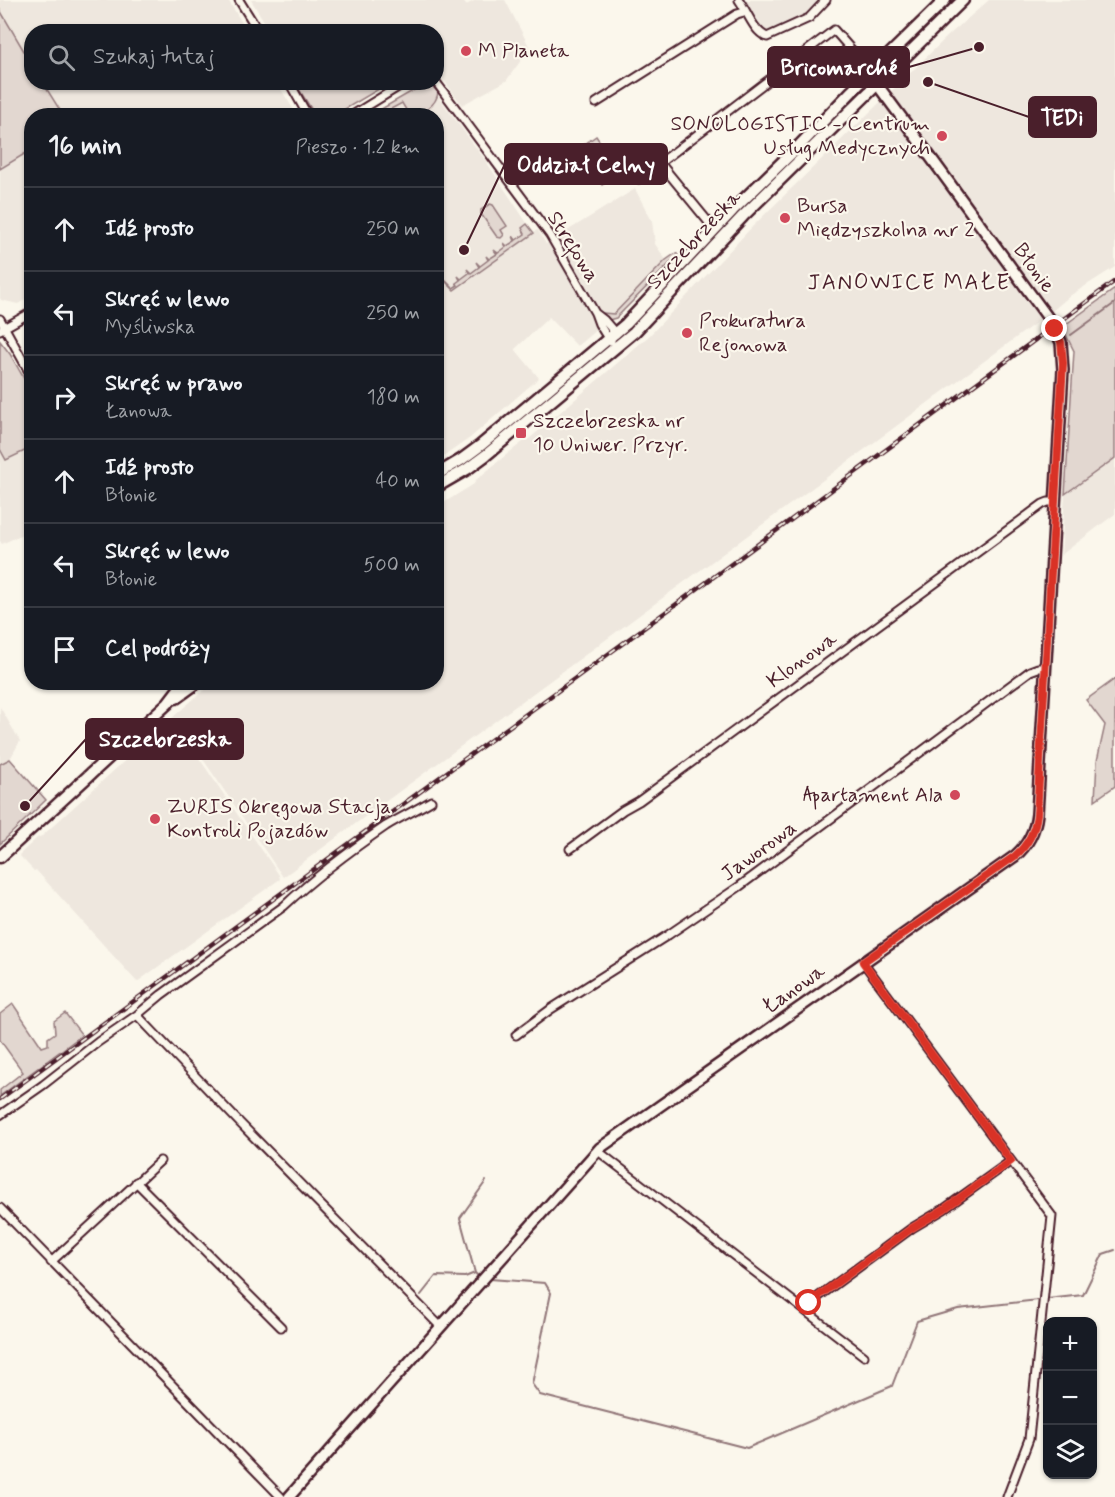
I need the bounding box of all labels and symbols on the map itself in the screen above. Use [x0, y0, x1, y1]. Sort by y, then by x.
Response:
place label: M Planeta [478, 37, 570, 65]
marker: M Planeta [459, 44, 473, 58]
callout: Bricomarché [768, 47, 909, 87]
text: Bricomarché [781, 55, 898, 83]
callout: TEDi [1029, 97, 1096, 137]
text: TEDi [1041, 105, 1083, 133]
place label: SONOLOGISTIC - Centrum Usług Medycznych [670, 110, 930, 162]
marker: SONOLOGISTIC - Centrum Usług Medycznych [935, 129, 949, 143]
callout: Oddział Celny [505, 144, 667, 184]
text: Oddział Celny [517, 152, 655, 181]
street label: Szczebrzeska [641, 184, 748, 296]
place label: Bursa Międzyszkolna nr 2 [797, 192, 974, 244]
street label: Strefowa [538, 206, 606, 289]
marker: Bursa Międzyszkolna nr 2 [778, 211, 792, 225]
street label: Błonie [1007, 238, 1061, 298]
district label: JANOWICE MAŁE [807, 269, 1011, 297]
place label: Prokuratura Rejonowa [699, 307, 806, 359]
route end [1041, 315, 1067, 341]
marker: Prokuratura Rejonowa [680, 326, 694, 340]
place label: Szczebrzeska nr 10 Uniwer. Przyr. [533, 407, 688, 459]
marker: Szczebrzeska nr 10 Uniwer. Przyr. [514, 426, 528, 440]
street label: Klonowa [761, 625, 843, 695]
callout: Szczebrzeska [86, 719, 243, 759]
text: Szczebrzeska [99, 726, 232, 754]
place label: Apartament Ala [803, 781, 943, 810]
marker: Apartament Ala [948, 788, 962, 802]
place label: ZURIS Okręgowa Stacja Kontroli Pojazdów [167, 793, 391, 845]
marker: ZURIS Okręgowa Stacja Kontroli Pojazdów [148, 812, 162, 826]
street label: Jaworowa [715, 814, 803, 888]
street label: Łanowa [757, 957, 831, 1021]
route start [795, 1289, 821, 1315]

